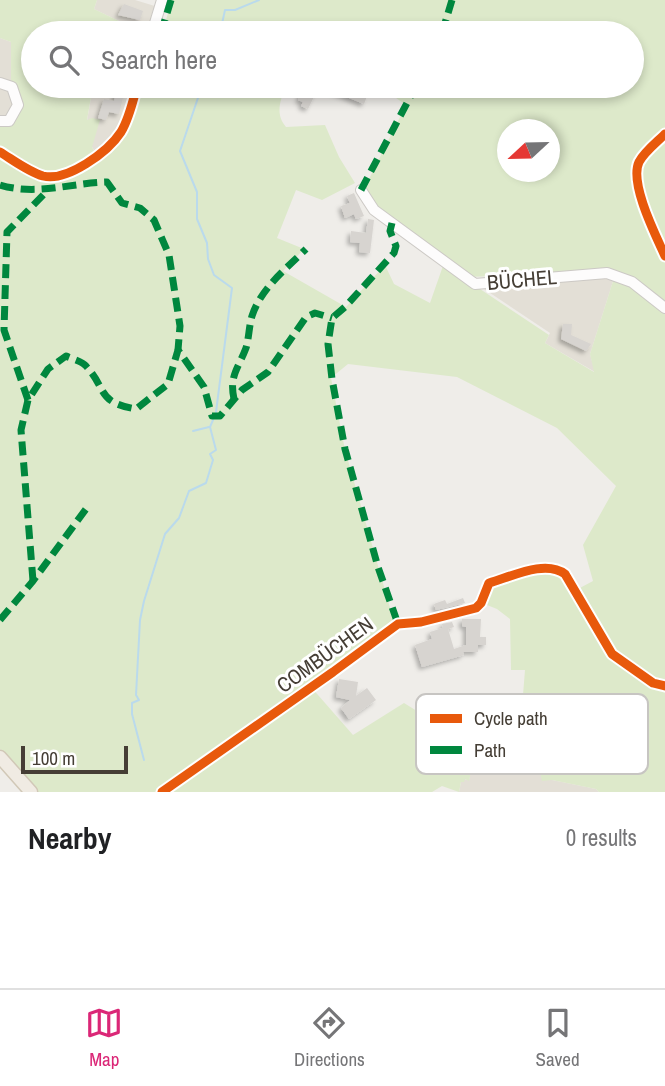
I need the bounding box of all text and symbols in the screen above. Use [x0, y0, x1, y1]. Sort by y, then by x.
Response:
search box [21, 21, 644, 98]
icon: search [45, 41, 83, 79]
text: Search here [101, 42, 217, 77]
north arrow [497, 119, 560, 182]
street label: BÜCHEL [486, 262, 558, 297]
street label: COMBÜCHEN [271, 610, 379, 699]
legend [416, 694, 648, 774]
text: Cycle path [474, 705, 548, 731]
text: Path [474, 737, 506, 763]
scale bar [21, 743, 128, 775]
text: 100 m [32, 745, 75, 771]
text: Nearby [28, 818, 111, 858]
text: 0 results [566, 822, 637, 853]
tab: Map [85, 1004, 123, 1072]
tab: Directions [294, 1004, 365, 1072]
tab: Saved [536, 1004, 580, 1072]

